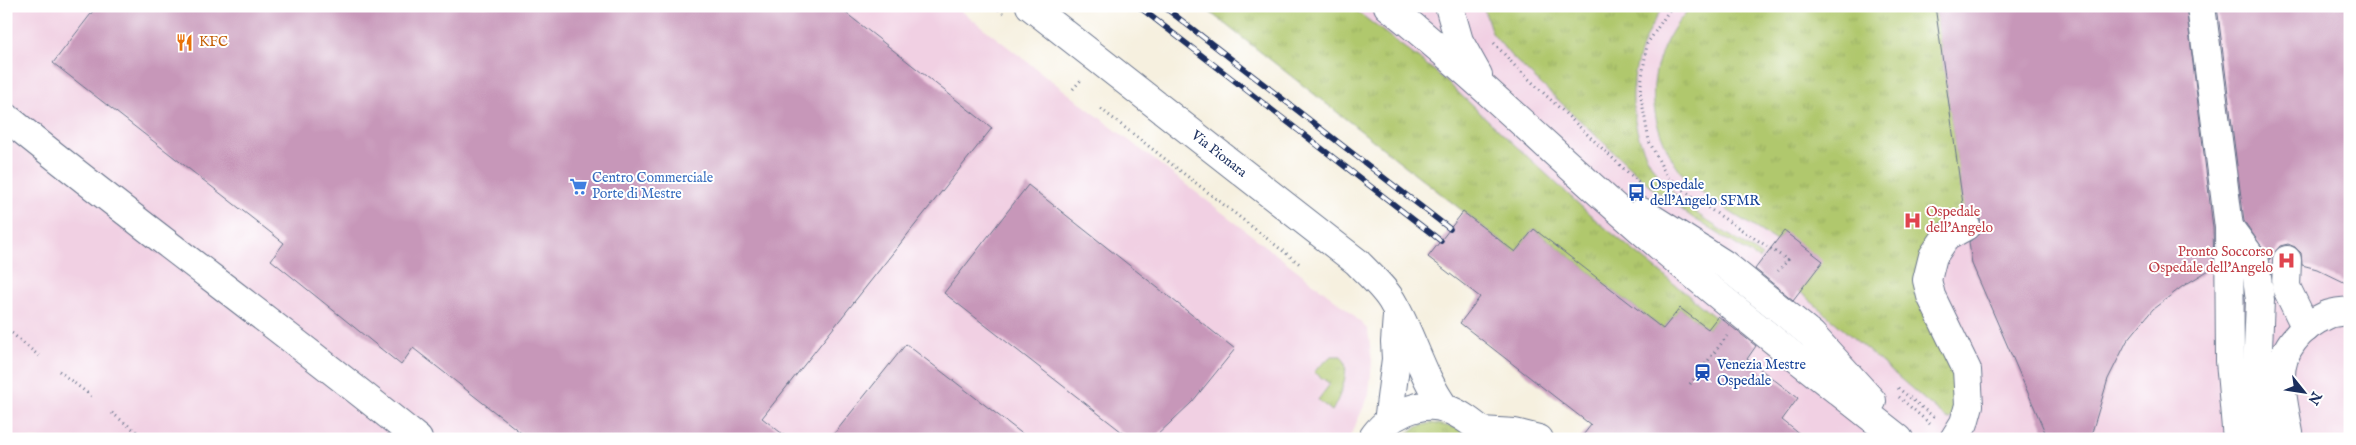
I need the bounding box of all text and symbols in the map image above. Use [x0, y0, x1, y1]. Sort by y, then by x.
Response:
restaurant icon: KFC [175, 32, 195, 52]
place label: KFC [199, 33, 228, 51]
street label: Via Pionara [1187, 126, 1251, 182]
place label: Centro Commerciale Porte di Mestre [592, 169, 714, 203]
supermarket icon: Centro Commerciale Porte di Mestre [568, 176, 588, 196]
place label: Ospedale dell'Angelo SFMR [1650, 176, 1760, 210]
bus stop icon: Ospedale dell'Angelo SFMR [1626, 183, 1646, 203]
place label: Ospedale dell'Angelo [1926, 203, 1994, 237]
hospital icon: Ospedale dell'Angelo [1902, 210, 1922, 230]
place label: Pronto Soccorso Ospedale dell'Angelo [2149, 243, 2273, 277]
hospital icon: Pronto Soccorso Ospedale dell'Angelo [2277, 250, 2297, 270]
place label: Venezia Mestre Ospedale [1716, 356, 1806, 390]
station icon: Venezia Mestre Ospedale [1693, 363, 1713, 383]
north arrow [2278, 368, 2328, 418]
text: N [2304, 387, 2326, 408]

